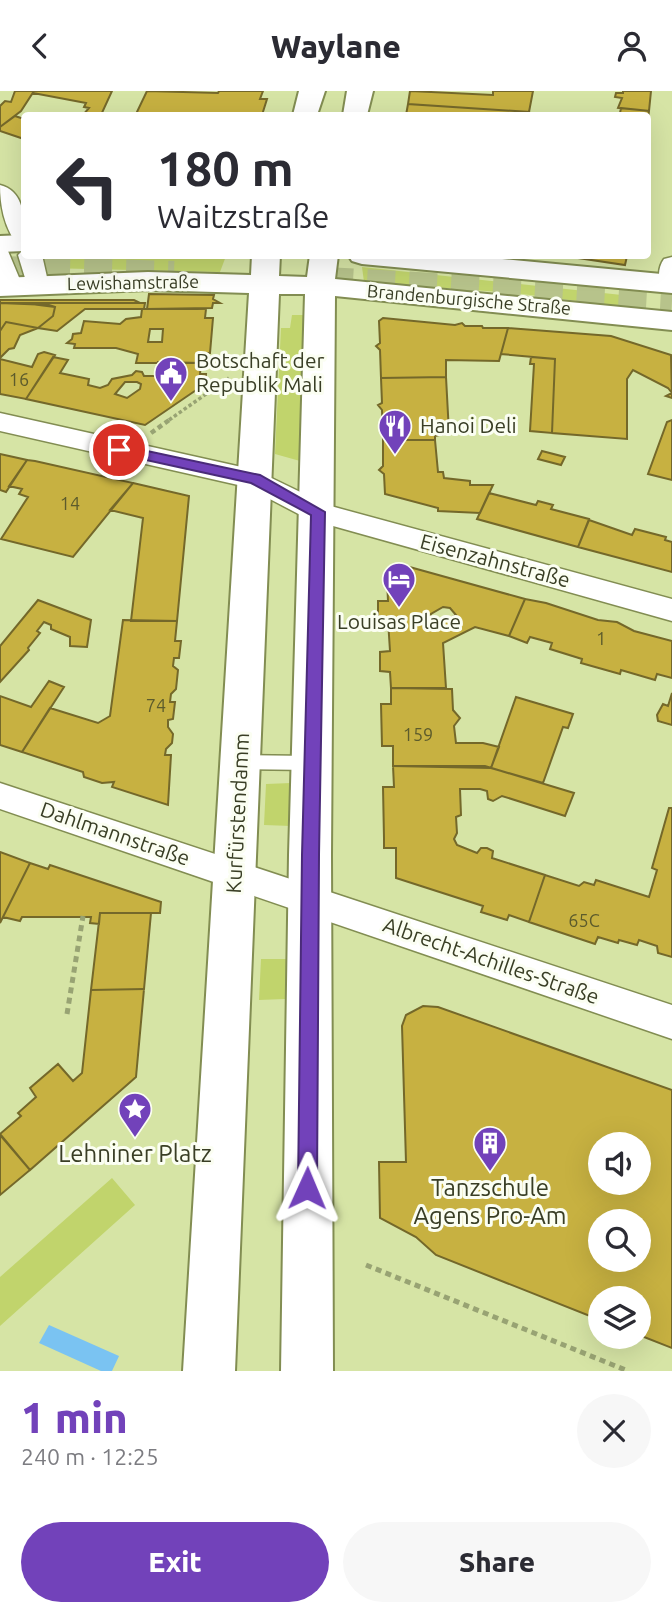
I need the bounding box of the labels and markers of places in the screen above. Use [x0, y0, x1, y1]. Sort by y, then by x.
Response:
place label: Botschaft der Republik Mali [196, 348, 324, 396]
public building icon: Botschaft der Republik Mali [152, 354, 190, 403]
restaurant icon: Hanoi Deli [376, 407, 414, 456]
place label: Hanoi Deli [420, 413, 517, 437]
pin [89, 420, 149, 480]
hotel icon: Louisas Place [380, 560, 418, 609]
place label: Louisas Place [337, 609, 461, 633]
place icon: Lehniner Platz [116, 1090, 154, 1139]
building icon: Tanzschule Agens Pro-Am [471, 1124, 509, 1173]
place label: Lehniner Platz [58, 1140, 212, 1167]
place label: Tanzschule Agens Pro-Am [414, 1174, 566, 1229]

